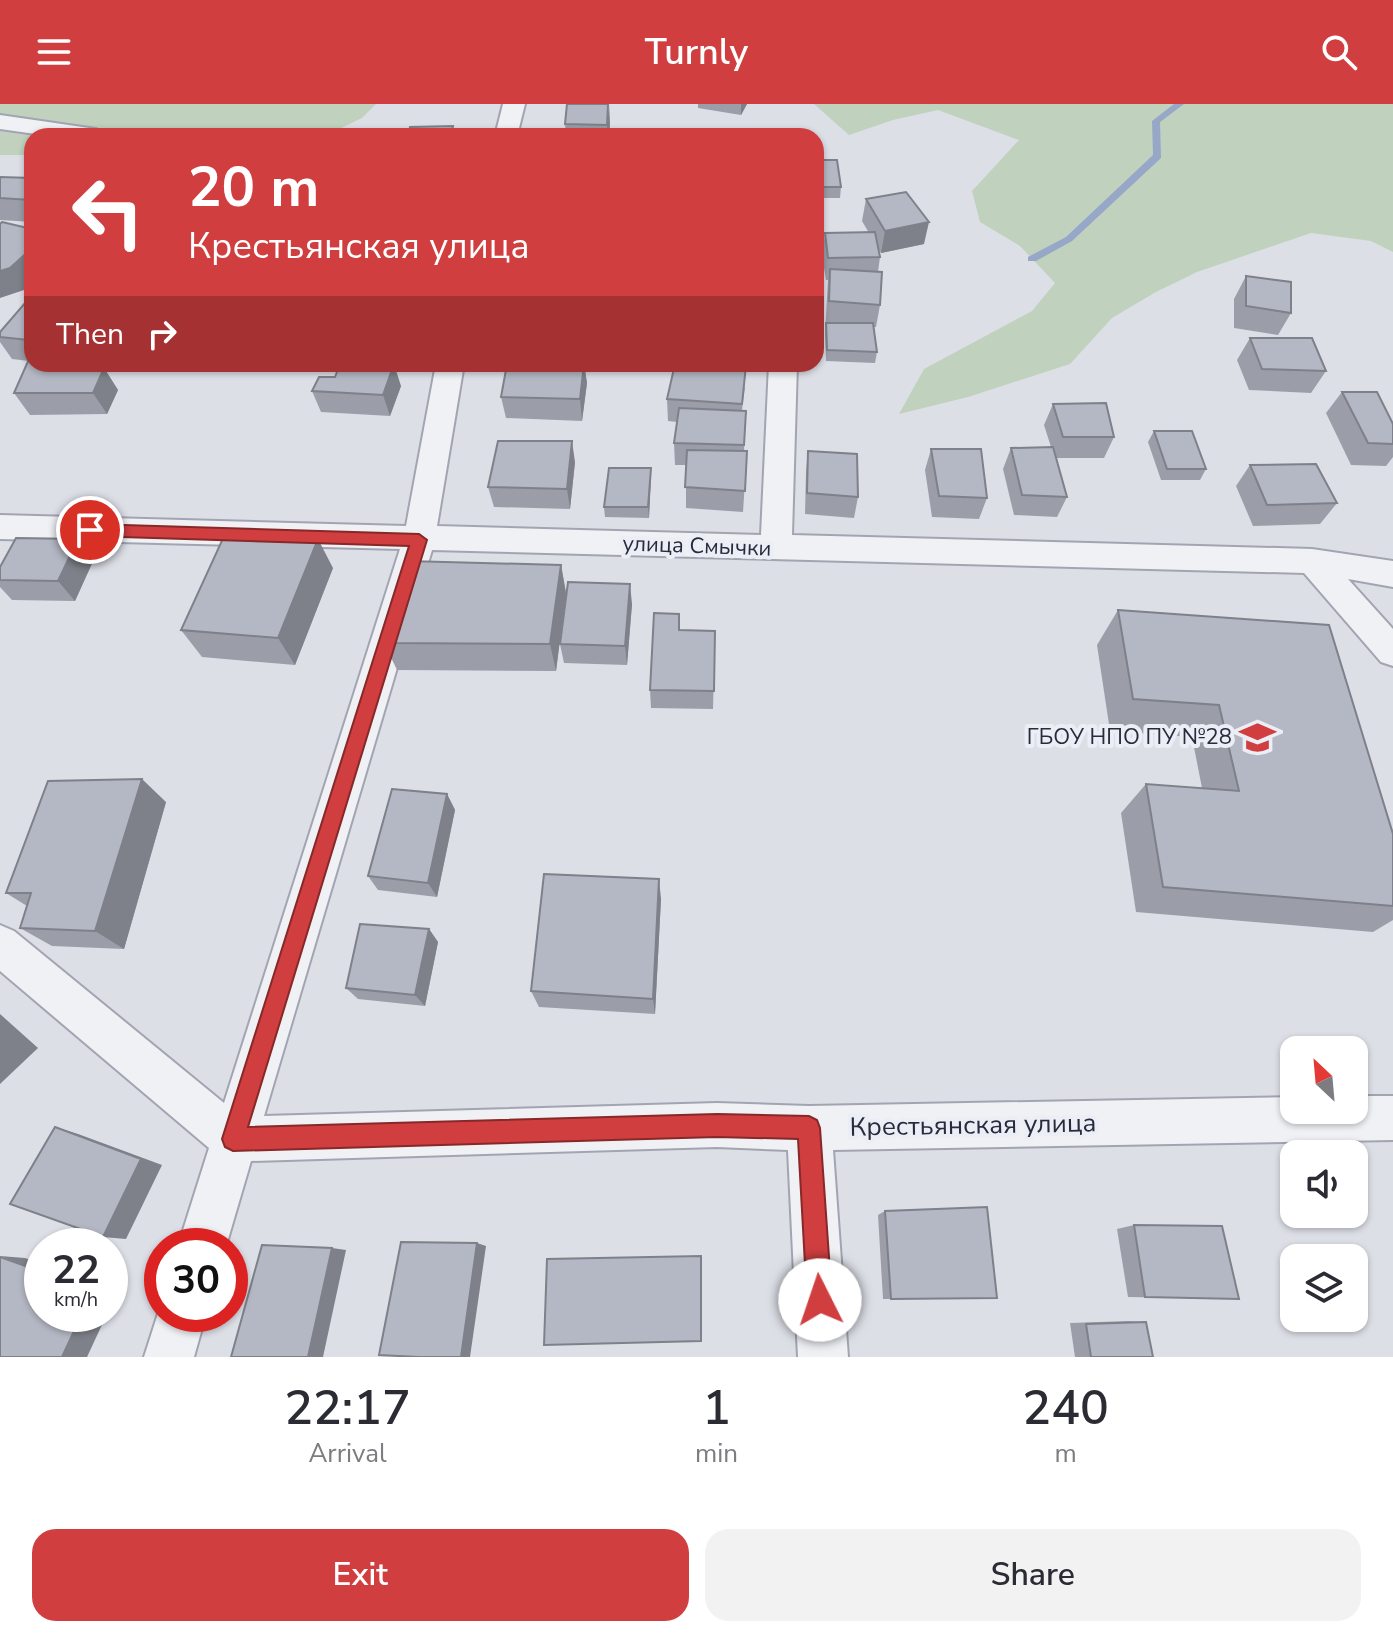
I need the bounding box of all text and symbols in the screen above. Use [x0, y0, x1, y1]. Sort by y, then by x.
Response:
text: Turnly [645, 28, 748, 77]
icon: menu [32, 30, 76, 74]
icon: search [1317, 30, 1361, 74]
text: 20 m [188, 149, 319, 226]
icon: left [56, 160, 160, 264]
text: Крестьянская улица [188, 222, 530, 271]
icon: right [140, 312, 184, 356]
text: Then [56, 314, 124, 355]
pin [56, 496, 124, 564]
icon: arrive [68, 508, 112, 552]
street label: улица Смычки [622, 528, 772, 564]
school or university icon: ГБОУ НПО ПУ №28 [1239, 718, 1277, 756]
place label: ГБОУ НПО ПУ №28 [1027, 722, 1232, 752]
north arrow [1280, 1036, 1368, 1124]
map controls [1280, 1036, 1368, 1332]
street label: Крестьянская улица [849, 1105, 1097, 1145]
button: sound [1280, 1140, 1368, 1228]
speed limit sign: 30 [144, 1228, 248, 1332]
text: 22 [52, 1243, 100, 1297]
button: layers [1280, 1244, 1368, 1332]
position arrow [778, 1258, 862, 1342]
text: km/h [54, 1286, 98, 1313]
text: 22:17 [284, 1375, 411, 1441]
text: 1 [702, 1375, 731, 1441]
text: 240 [1022, 1375, 1109, 1441]
text: Arrival [308, 1436, 387, 1471]
text: min [695, 1436, 738, 1471]
text: m [1054, 1436, 1077, 1471]
button: Exit [32, 1529, 689, 1621]
button: Share [705, 1529, 1361, 1621]

